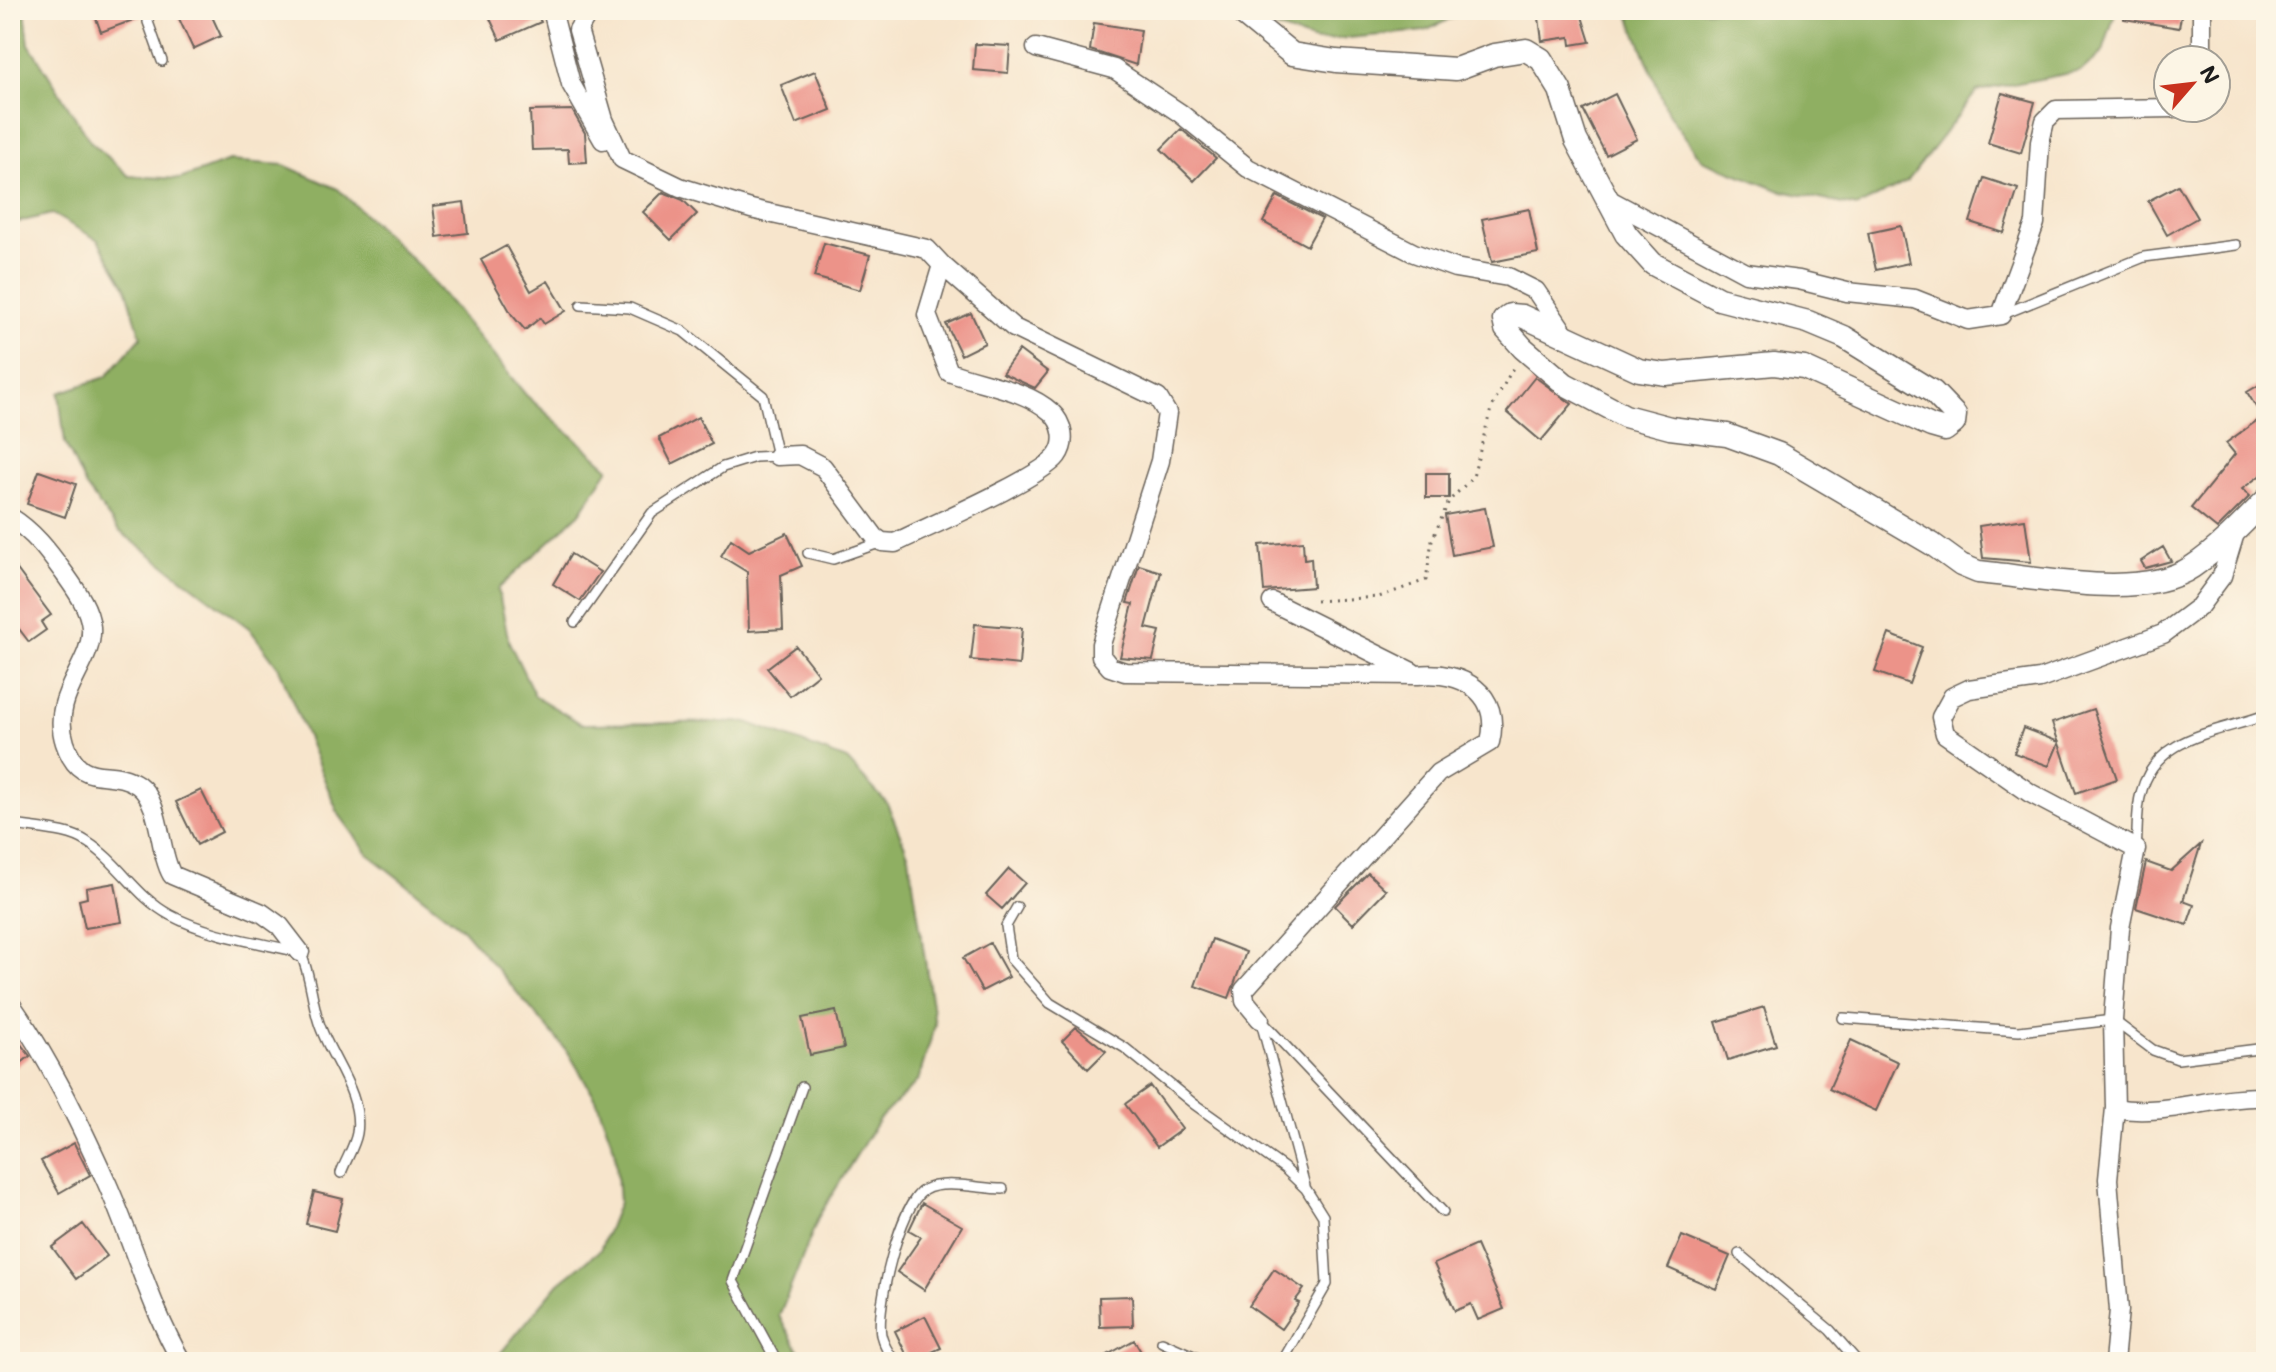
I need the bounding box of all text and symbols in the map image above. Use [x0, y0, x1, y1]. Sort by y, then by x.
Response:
north arrow [2152, 44, 2232, 124]
text: N [2193, 60, 2227, 89]

